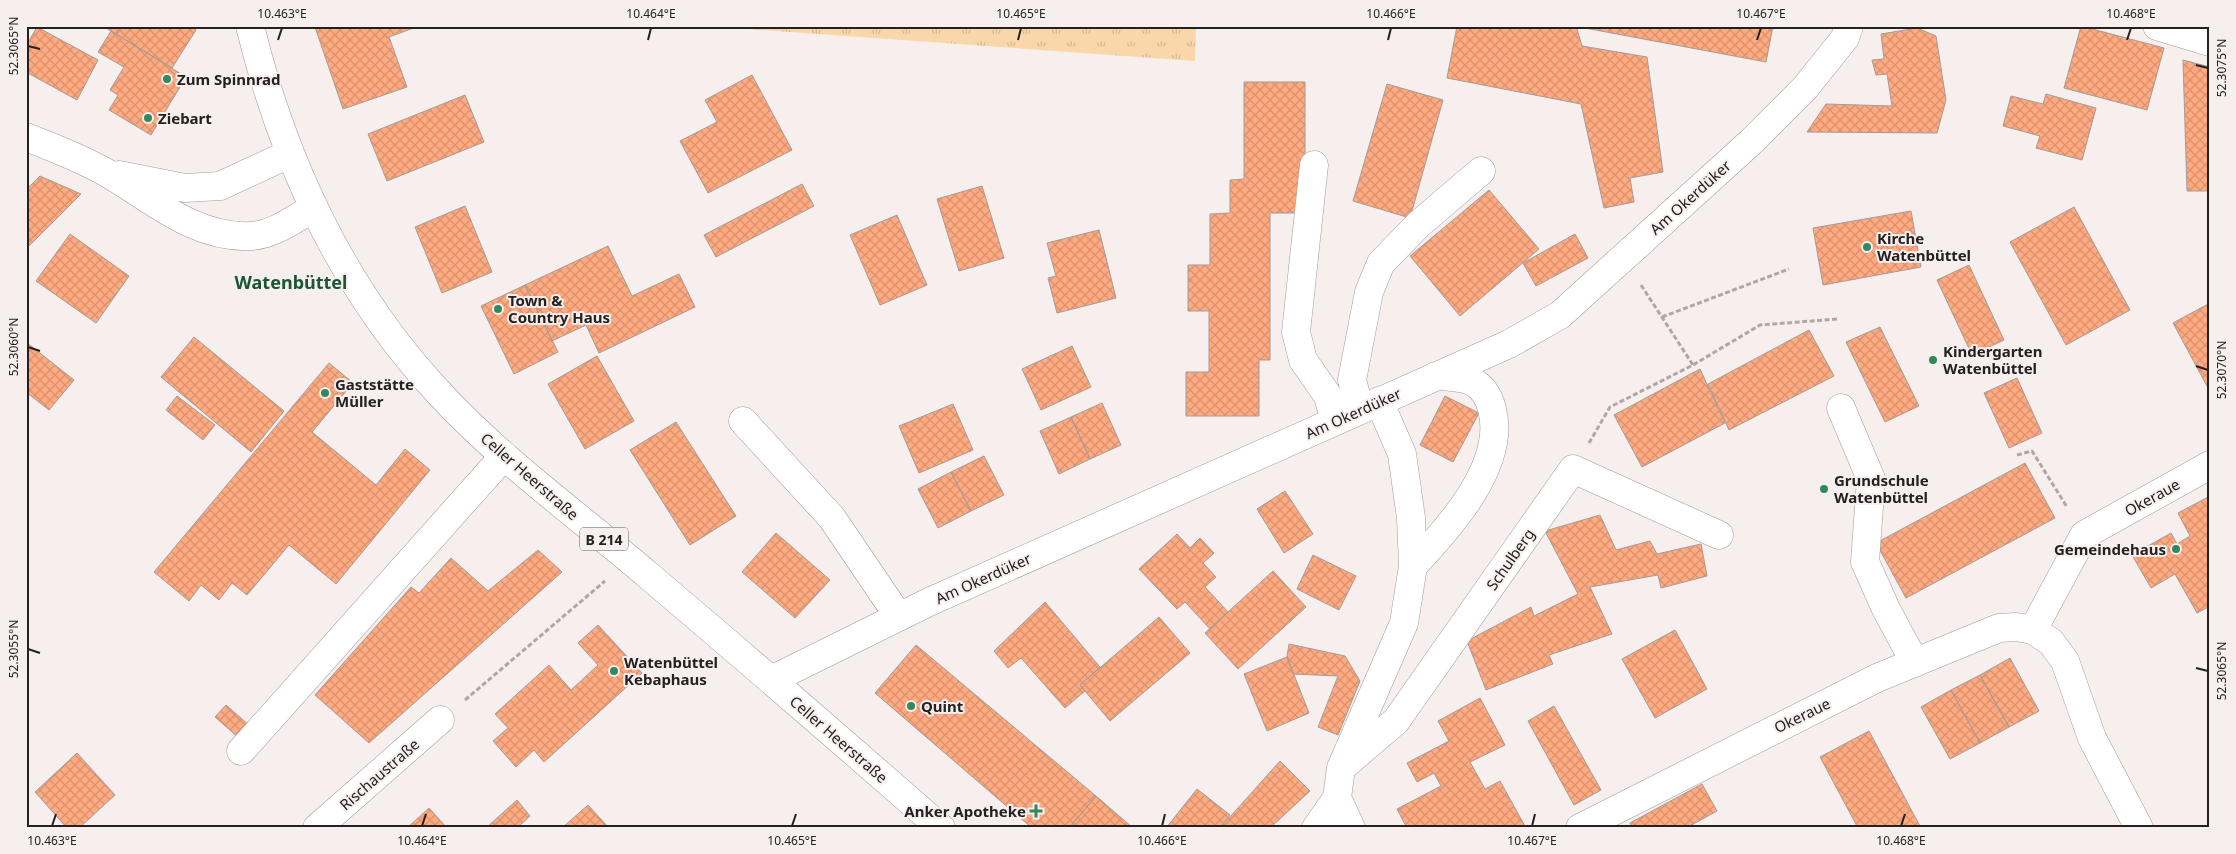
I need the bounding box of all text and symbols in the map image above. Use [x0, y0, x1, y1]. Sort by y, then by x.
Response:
text: 10.463°E [257, 5, 307, 22]
text: 10.464°E [626, 5, 676, 22]
text: 10.465°E [996, 5, 1046, 22]
text: 10.466°E [1366, 5, 1416, 22]
text: 10.467°E [1736, 5, 1786, 22]
text: 10.468°E [2106, 5, 2156, 22]
text: 52.3065°N [5, 17, 22, 75]
text: 52.3075°N [2213, 39, 2230, 97]
place label: Zum Spinnrad [177, 69, 281, 89]
marker: Zum Spinnrad [161, 73, 173, 85]
place label: Ziebart [158, 108, 212, 128]
marker: Ziebart [142, 112, 154, 124]
street label: Am Okerdüker [1645, 155, 1735, 239]
place label: Kirche Watenbüttel [1877, 228, 1971, 265]
marker: Kirche Watenbüttel [1861, 241, 1873, 253]
district label: Watenbüttel [235, 270, 347, 294]
place label: Town & Country Haus [508, 290, 610, 327]
marker: Town & Country Haus [492, 303, 504, 315]
text: 52.3060°N [5, 318, 22, 376]
place label: Kindergarten Watenbüttel [1943, 341, 2043, 378]
text: 52.3070°N [2213, 341, 2230, 399]
marker: Kindergarten Watenbüttel [1927, 354, 1939, 366]
place label: Gaststätte Müller [335, 374, 414, 411]
street label: Am Okerdüker [1302, 383, 1404, 443]
marker: Gaststätte Müller [319, 387, 331, 399]
street label: Celler Heerstraße [477, 428, 583, 524]
place label: Grundschule Watenbüttel [1834, 470, 1929, 507]
street label: Okeraue [2121, 474, 2183, 520]
marker: Grundschule Watenbüttel [1818, 483, 1830, 495]
street label: Schulberg [1482, 524, 1538, 594]
road number: B 214 [580, 528, 628, 550]
place label: Gemeindehaus [2054, 539, 2166, 559]
marker: Gemeindehaus [2170, 543, 2182, 555]
street label: Am Okerdüker [932, 548, 1034, 608]
text: 52.3055°N [5, 620, 22, 678]
text: 52.3065°N [2213, 642, 2230, 700]
place label: Watenbüttel Kebaphaus [624, 652, 718, 689]
marker: Watenbüttel Kebaphaus [608, 665, 620, 677]
street label: Celler Heerstraße [786, 691, 892, 787]
street label: Okeraue [1771, 693, 1833, 737]
place label: Quint [921, 696, 964, 716]
marker: Quint [905, 700, 917, 712]
street label: Rischaustraße [335, 734, 423, 814]
place label: Anker Apotheke [904, 801, 1026, 821]
marker: Anker Apotheke [1030, 805, 1042, 817]
text: 10.463°E [27, 832, 77, 849]
text: 10.464°E [397, 832, 447, 849]
text: 10.465°E [767, 832, 817, 849]
text: 10.466°E [1137, 832, 1187, 849]
text: 10.467°E [1507, 832, 1557, 849]
text: 10.468°E [1876, 832, 1926, 849]

